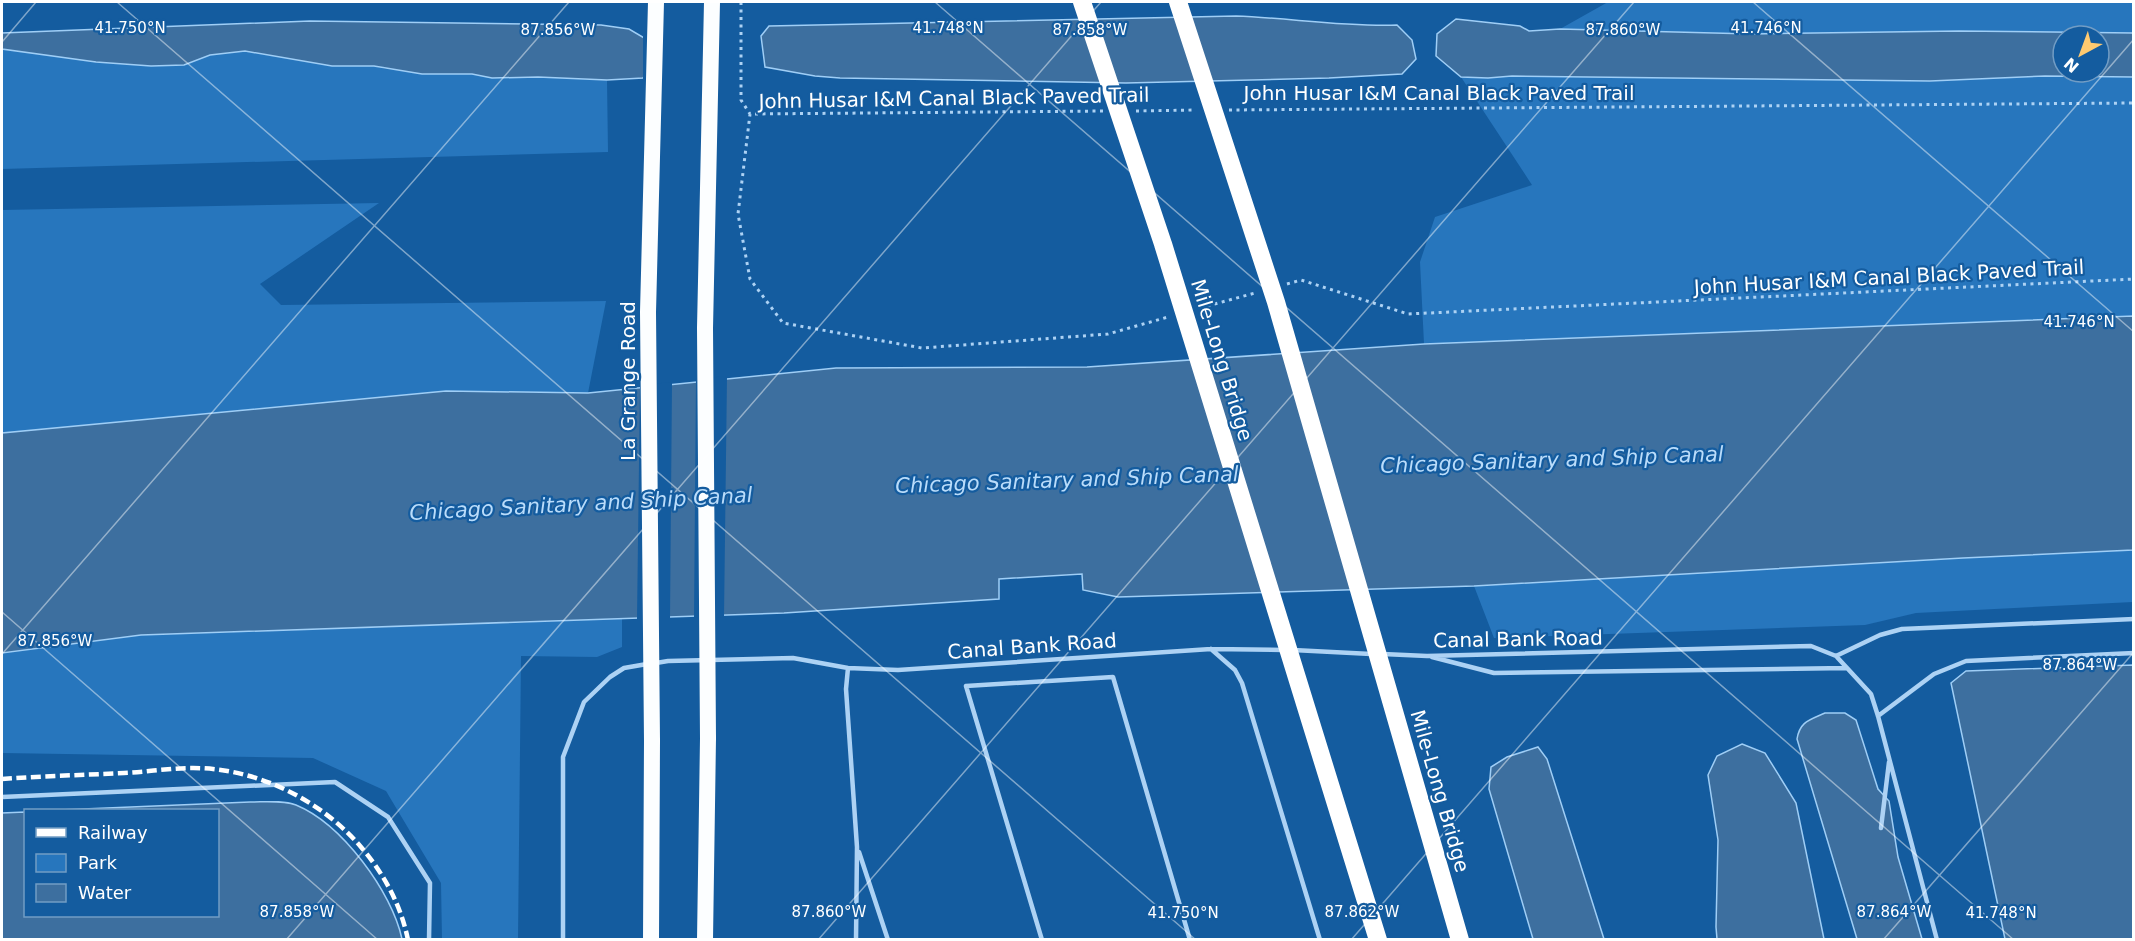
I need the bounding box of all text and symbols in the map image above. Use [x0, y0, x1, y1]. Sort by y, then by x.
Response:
text: 41.750°N [94, 19, 166, 37]
text: 41.748°N [912, 19, 984, 37]
text: 41.746°N [1730, 19, 1802, 37]
text: 87.856°W [521, 21, 596, 39]
text: 87.858°W [1053, 21, 1128, 39]
text: 87.860°W [1586, 21, 1661, 39]
north arrow [2051, 24, 2111, 84]
text: N [2060, 53, 2083, 77]
street label: John Husar I&M Canal Black Paved Trail [1242, 81, 1634, 105]
street label: John Husar I&M Canal Black Paved Trail [756, 83, 1150, 113]
street label: John Husar I&M Canal Black Paved Trail [1691, 255, 2085, 299]
street label: Mile-Long Bridge [1186, 276, 1258, 444]
street label: La Grange Road [616, 301, 640, 461]
text: 41.746°N [2043, 313, 2115, 331]
water label: Chicago Sanitary and Ship Canal [1380, 442, 1724, 478]
water label: Chicago Sanitary and Ship Canal [895, 462, 1239, 498]
water label: Chicago Sanitary and Ship Canal [409, 483, 753, 525]
street label: Canal Bank Road [1433, 626, 1603, 652]
street label: Canal Bank Road [946, 628, 1118, 664]
text: 87.856°W [18, 632, 93, 650]
text: 87.864°W [2043, 656, 2118, 674]
street label: Mile-Long Bridge [1405, 707, 1475, 875]
legend [24, 809, 219, 917]
text: Railway [78, 822, 148, 843]
text: Park [78, 852, 117, 873]
text: Water [78, 882, 132, 903]
text: 87.858°W [260, 903, 335, 921]
text: 87.860°W [792, 903, 867, 921]
text: 87.862°W [1325, 903, 1400, 921]
text: 87.864°W [1857, 903, 1932, 921]
text: 41.750°N [1147, 904, 1219, 922]
text: 41.748°N [1965, 904, 2037, 922]

